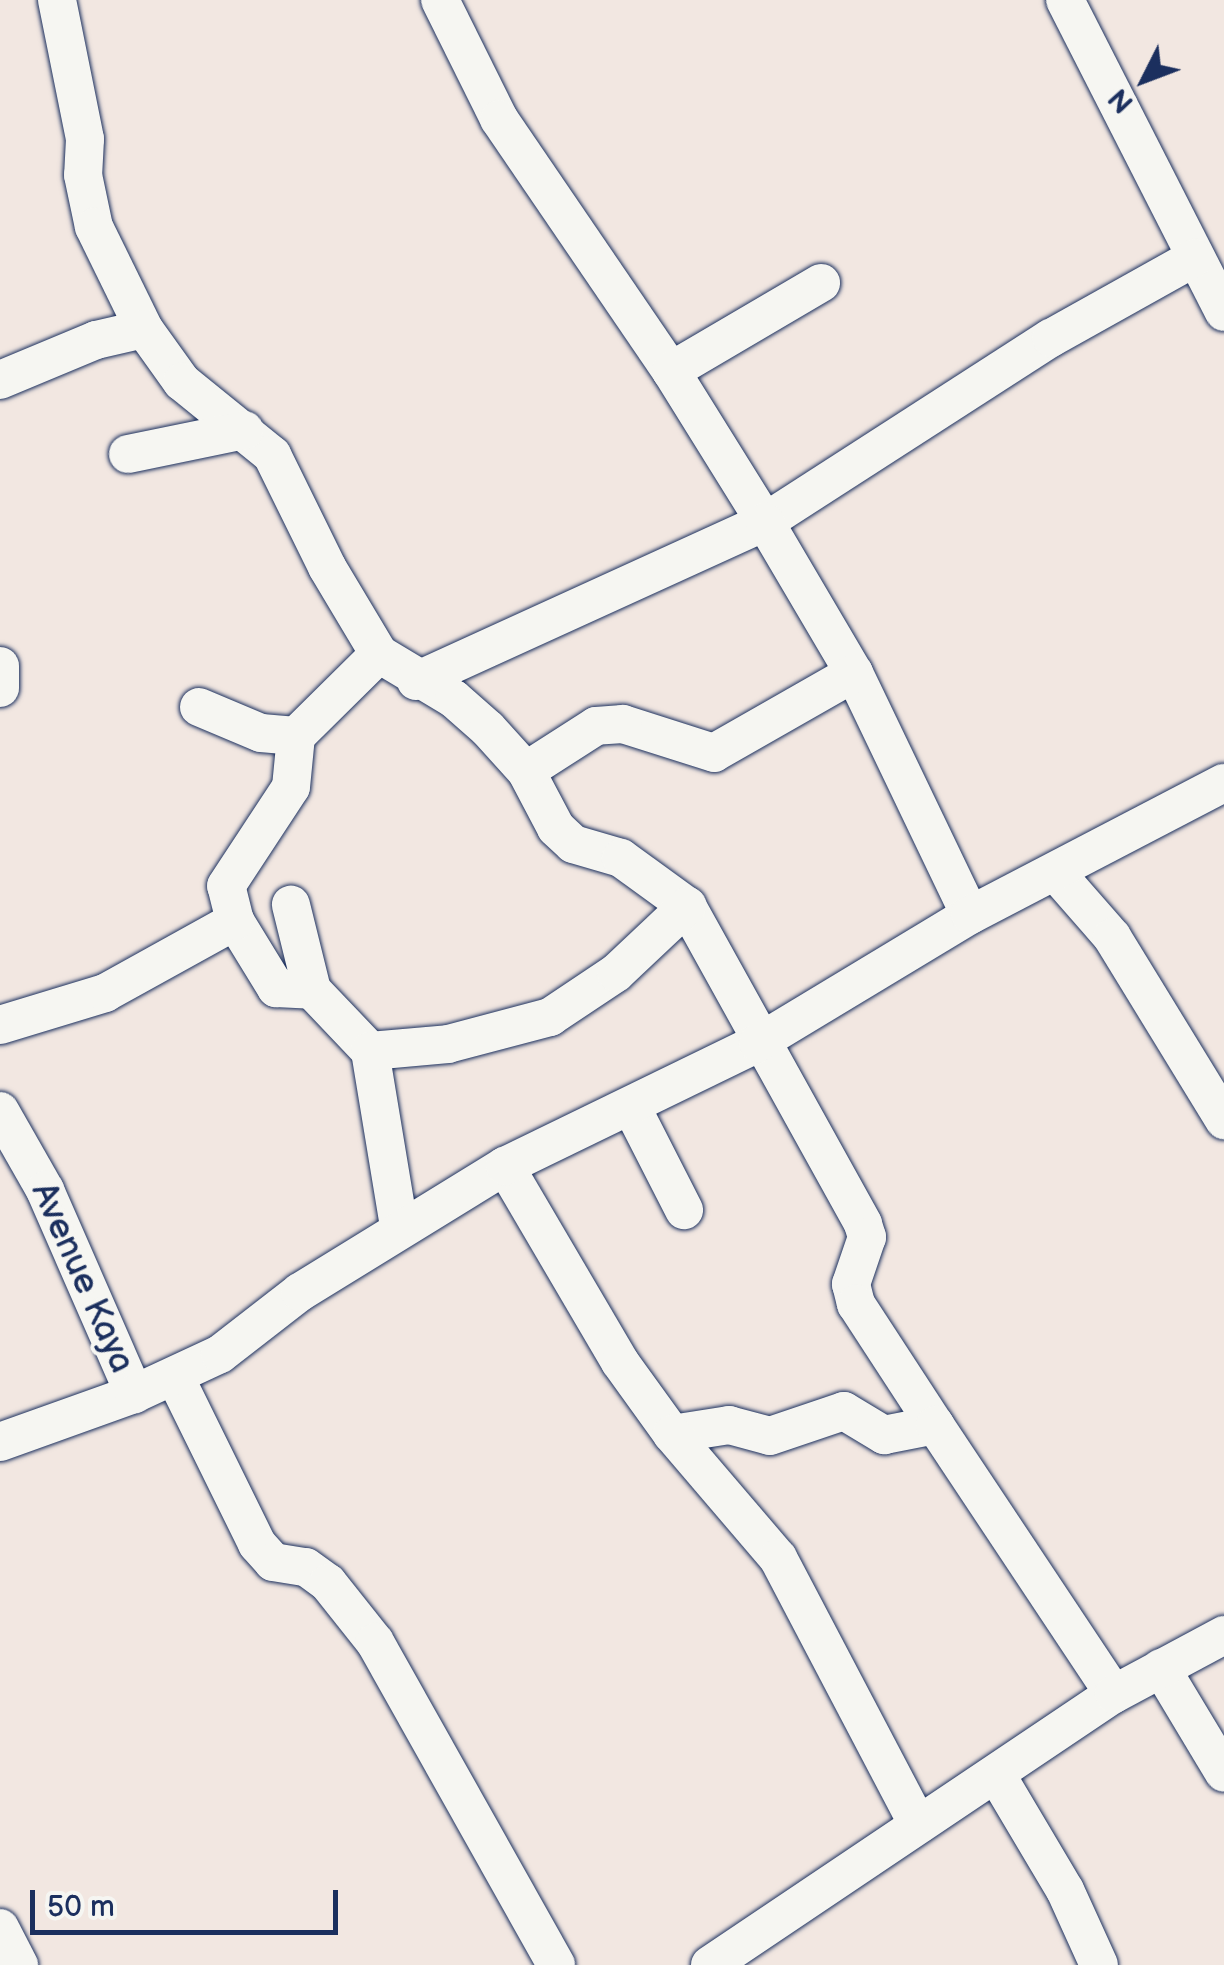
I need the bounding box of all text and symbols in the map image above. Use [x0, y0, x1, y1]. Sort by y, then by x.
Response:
north arrow [1094, 30, 1194, 130]
text: N [1102, 82, 1141, 119]
street label: Avenue Kaya [21, 1176, 143, 1380]
scale bar [35, 1870, 342, 1932]
text: 50 m [47, 1889, 115, 1925]

